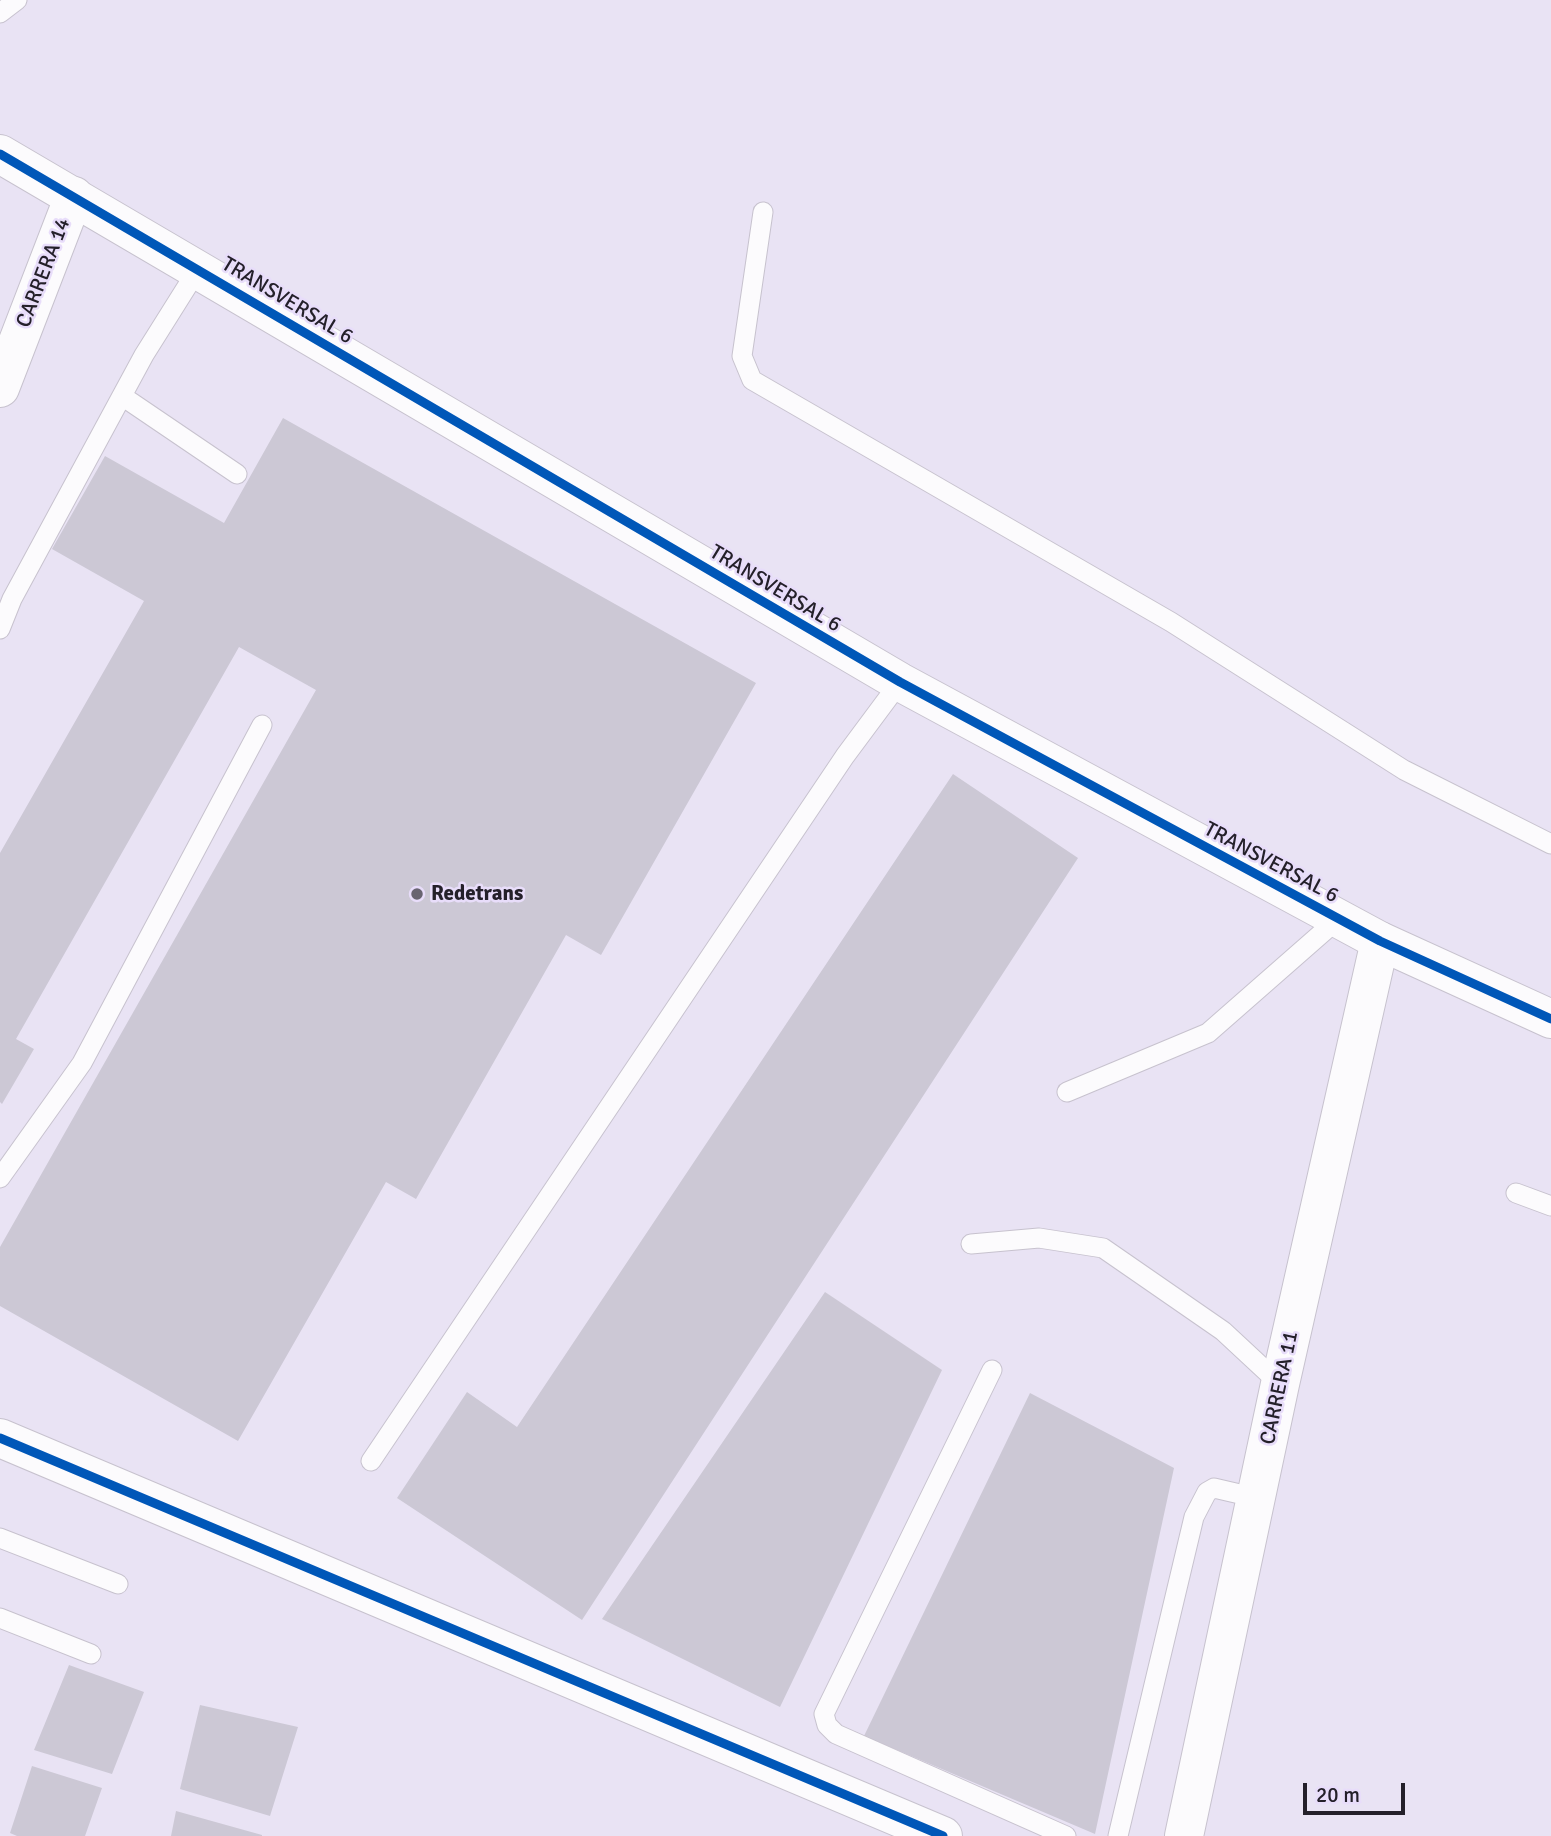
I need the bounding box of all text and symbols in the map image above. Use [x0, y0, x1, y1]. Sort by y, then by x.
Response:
street label: CARRERA 14 [12, 215, 76, 331]
street label: TRANSVERSAL 6 [217, 252, 357, 350]
street label: TRANSVERSAL 6 [705, 540, 845, 638]
street label: TRANSVERSAL 6 [1199, 817, 1343, 909]
place label: Redetrans [431, 881, 523, 907]
marker: Redetrans [409, 886, 425, 902]
street label: CARRERA 11 [1256, 1329, 1304, 1447]
scale bar [1306, 1770, 1408, 1814]
text: 20 m [1316, 1782, 1360, 1808]

